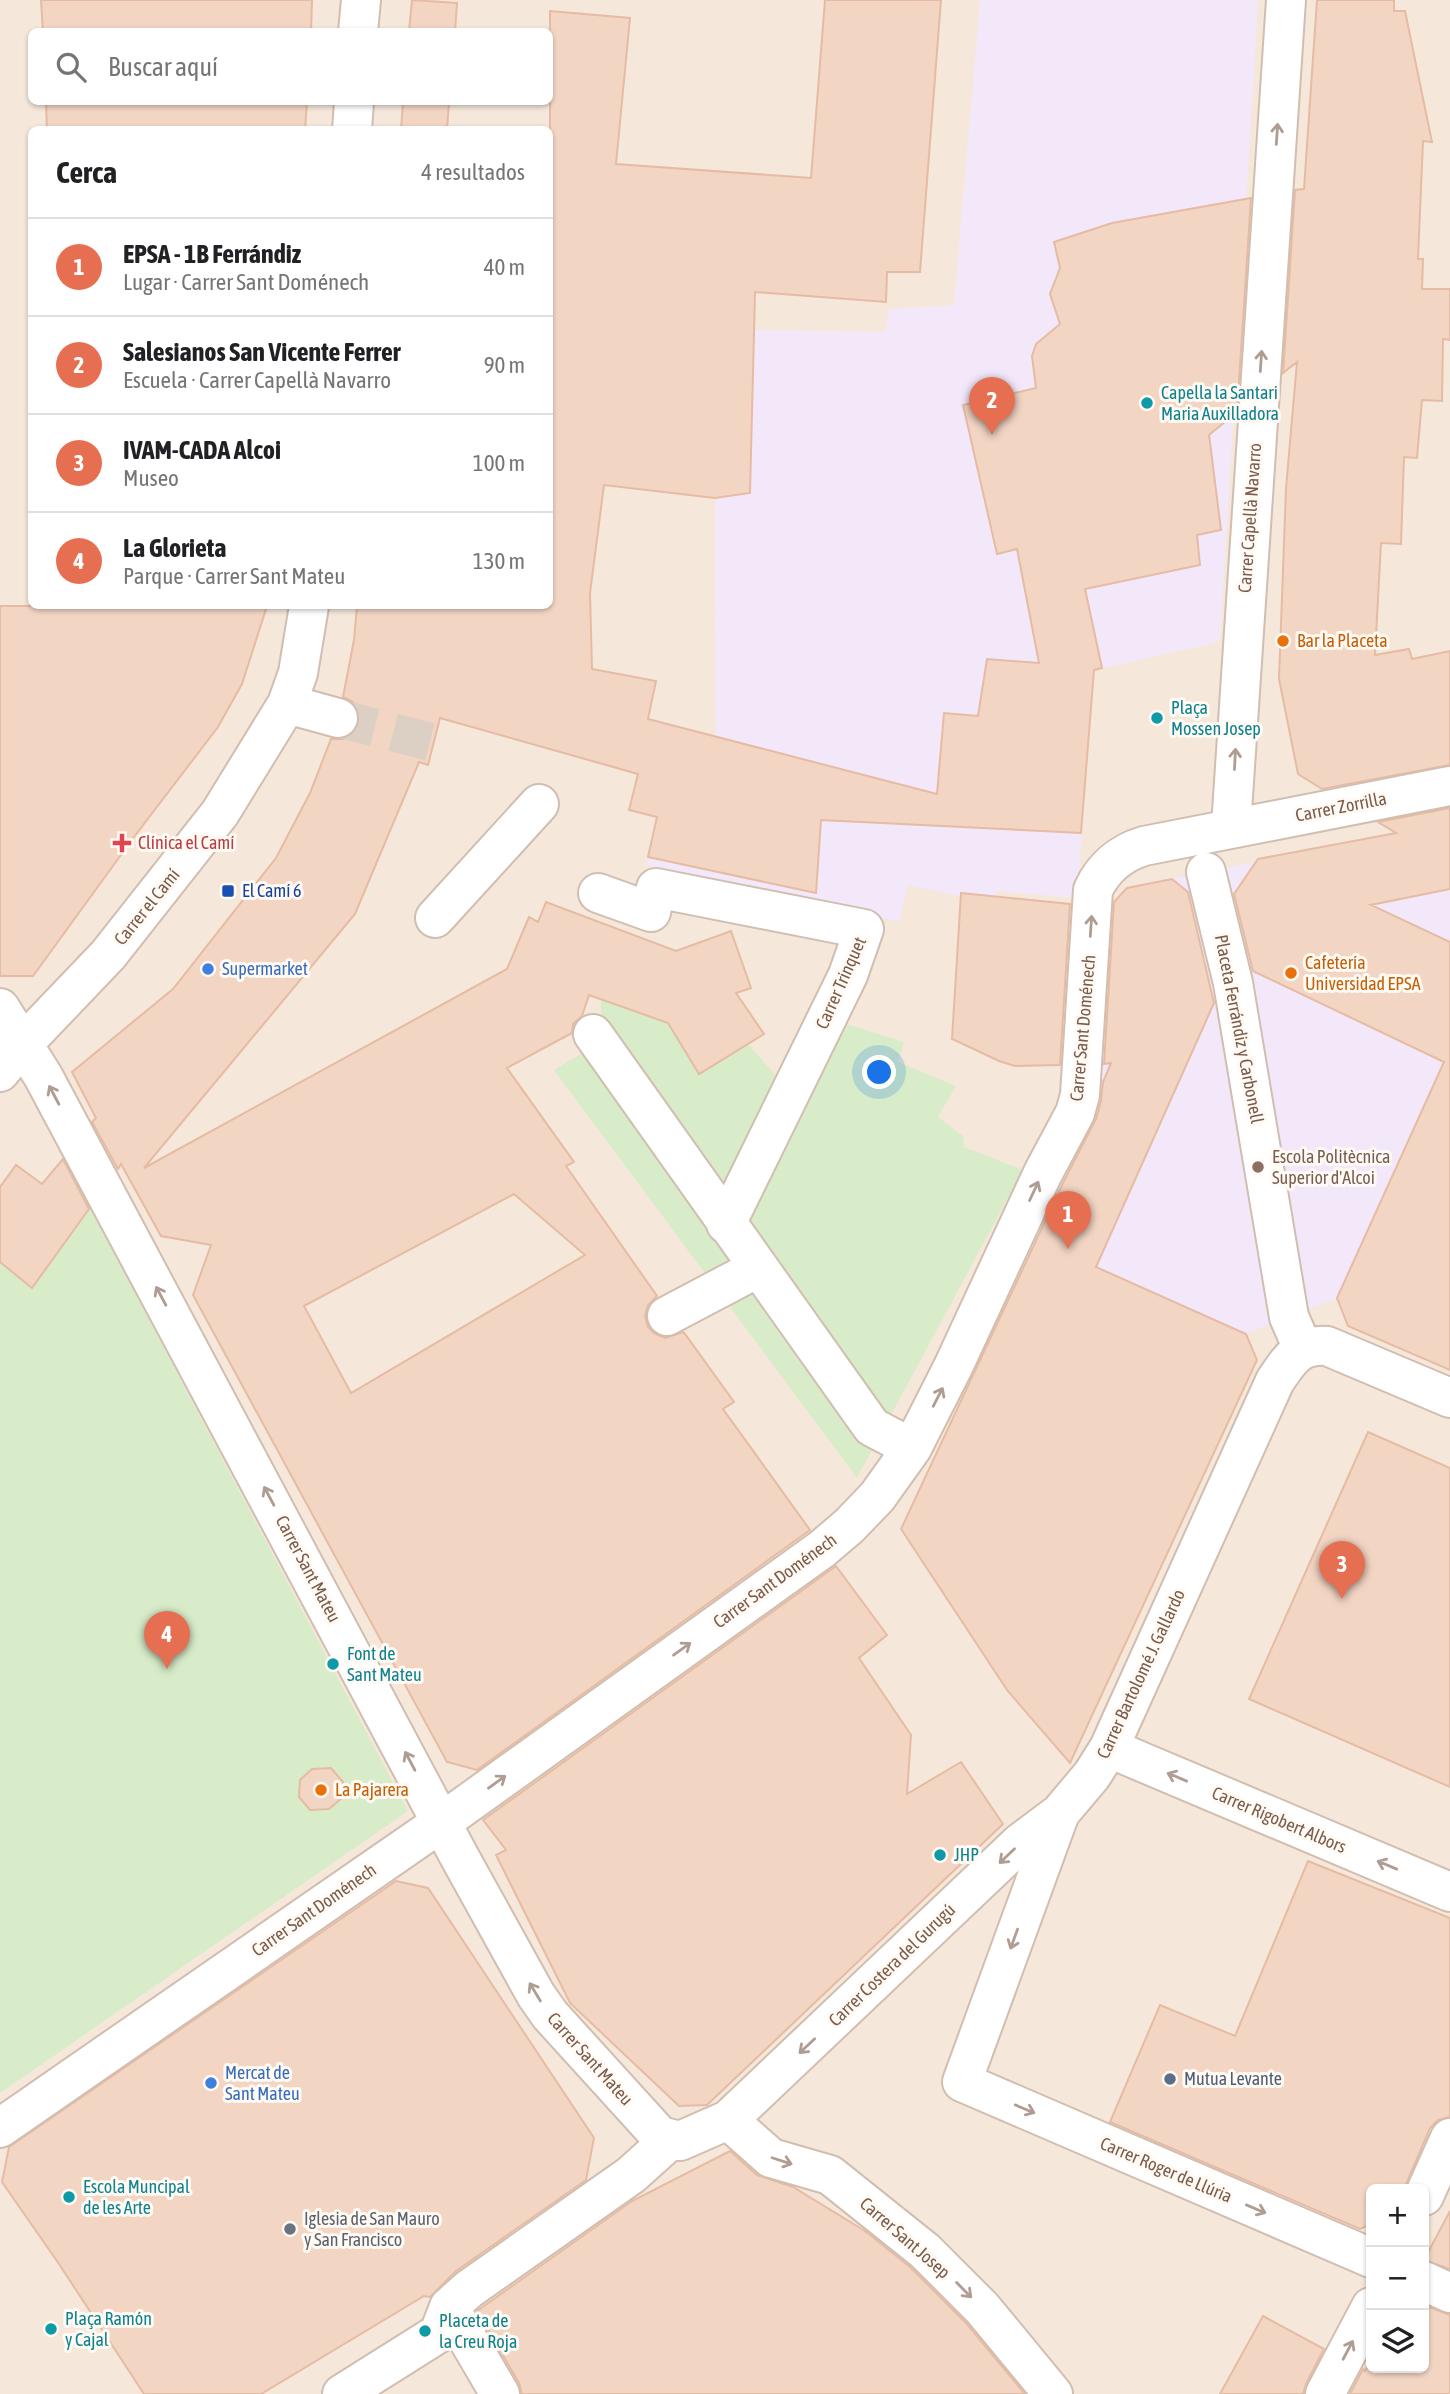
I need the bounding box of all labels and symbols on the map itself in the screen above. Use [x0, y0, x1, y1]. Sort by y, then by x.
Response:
one-way arrow [1271, 123, 1284, 146]
one-way arrow [1255, 350, 1268, 373]
pin: 2 [969, 377, 1015, 435]
place label: Capella la Santari Maria Auxilladora [1161, 382, 1279, 424]
marker: Capella la Santari Maria Auxilladora [1139, 395, 1155, 411]
street label: Carrer Capellà Navarro [1234, 442, 1265, 594]
place label: Bar la Placeta [1297, 630, 1388, 651]
marker: Bar la Placeta [1275, 633, 1291, 649]
place label: Plaça Mossen Josep [1171, 697, 1261, 739]
marker: Plaça Mossen Josep [1149, 710, 1165, 726]
one-way arrow [1228, 748, 1241, 771]
street label: Carrer Zorrilla [1294, 787, 1388, 826]
place label: Clínica el Camí [138, 832, 234, 853]
marker: Clínica el Camí [112, 833, 132, 853]
street label: Carrer el Camí [109, 864, 184, 949]
place label: El Camí 6 [242, 880, 301, 901]
marker: El Camí 6 [220, 883, 236, 899]
one-way arrow [1084, 915, 1097, 938]
street label: Carrer Trinquet [811, 933, 870, 1032]
street label: Placeta Ferrándiz y Carbonell [1211, 933, 1268, 1125]
place label: Cafetería Universidad EPSA [1305, 952, 1421, 994]
street label: Carrer Sant Doménech [1066, 954, 1099, 1102]
place label: Supermarket [222, 958, 308, 979]
marker: Supermarket [200, 961, 216, 977]
marker: Cafetería Universidad EPSA [1283, 965, 1299, 981]
your location [862, 1055, 896, 1089]
one-way arrow [46, 1085, 60, 1106]
place label: Escola Politècnica Superior d'Alcoi [1272, 1146, 1390, 1188]
marker: Escola Politècnica Superior d'Alcoi [1250, 1159, 1266, 1175]
one-way arrow [1028, 1181, 1041, 1203]
pin: 1 [1045, 1191, 1091, 1249]
one-way arrow [153, 1286, 167, 1306]
one-way arrow [931, 1388, 945, 1408]
one-way arrow [262, 1486, 276, 1506]
street label: Carrer Sant Mateu [272, 1512, 345, 1626]
street label: Carrer Sant Doménech [709, 1529, 840, 1632]
pin: 3 [1319, 1541, 1365, 1599]
street label: Carrer Bartolomé J. Gallardo [1092, 1586, 1189, 1762]
pin: 4 [144, 1611, 190, 1669]
one-way arrow [672, 1642, 691, 1656]
place label: Font de Sant Mateu [347, 1643, 422, 1685]
marker: Font de Sant Mateu [325, 1656, 341, 1672]
one-way arrow [403, 1752, 417, 1772]
one-way arrow [1167, 1770, 1189, 1783]
one-way arrow [487, 1774, 506, 1789]
place label: La Pajarera [335, 1779, 409, 1800]
marker: La Pajarera [313, 1782, 329, 1798]
street label: Carrer Rigobert Albors [1209, 1782, 1349, 1857]
place label: JHP [954, 1844, 979, 1865]
marker: JHP [932, 1847, 948, 1863]
one-way arrow [998, 1847, 1015, 1864]
one-way arrow [1377, 1858, 1398, 1871]
street label: Carrer Sant Doménech [247, 1859, 380, 1960]
street label: Carrer Costera del Gurugú [824, 1899, 959, 2030]
one-way arrow [1007, 1927, 1019, 1949]
one-way arrow [527, 1982, 541, 2002]
street label: Carrer Sant Mateu [543, 2008, 638, 2109]
one-way arrow [798, 2038, 815, 2055]
place label: Mercat de Sant Mateu [225, 2062, 300, 2104]
place label: Mutua Levante [1184, 2068, 1282, 2089]
marker: Mutua Levante [1162, 2071, 1178, 2087]
marker: Mercat de Sant Mateu [203, 2075, 219, 2091]
one-way arrow [1013, 2103, 1035, 2116]
street label: Carrer Roger de Llúria [1097, 2132, 1235, 2207]
one-way arrow [770, 2156, 792, 2168]
place label: Escola Muncipal de les Arte [83, 2176, 190, 2218]
marker: Escola Muncipal de les Arte [61, 2189, 77, 2205]
street label: Carrer Sant Josep [856, 2193, 955, 2282]
one-way arrow [1245, 2203, 1266, 2216]
place label: Iglesia de San Mauro y San Francisco [304, 2208, 440, 2250]
marker: Iglesia de San Mauro y San Francisco [282, 2221, 298, 2237]
one-way arrow [955, 2282, 972, 2299]
place label: Plaça Ramón y Cajal [65, 2308, 152, 2350]
place label: Placeta de la Creu Roja [439, 2310, 517, 2352]
marker: Plaça Ramón y Cajal [43, 2321, 59, 2337]
marker: Placeta de la Creu Roja [417, 2323, 433, 2339]
one-way arrow [1341, 2341, 1355, 2361]

